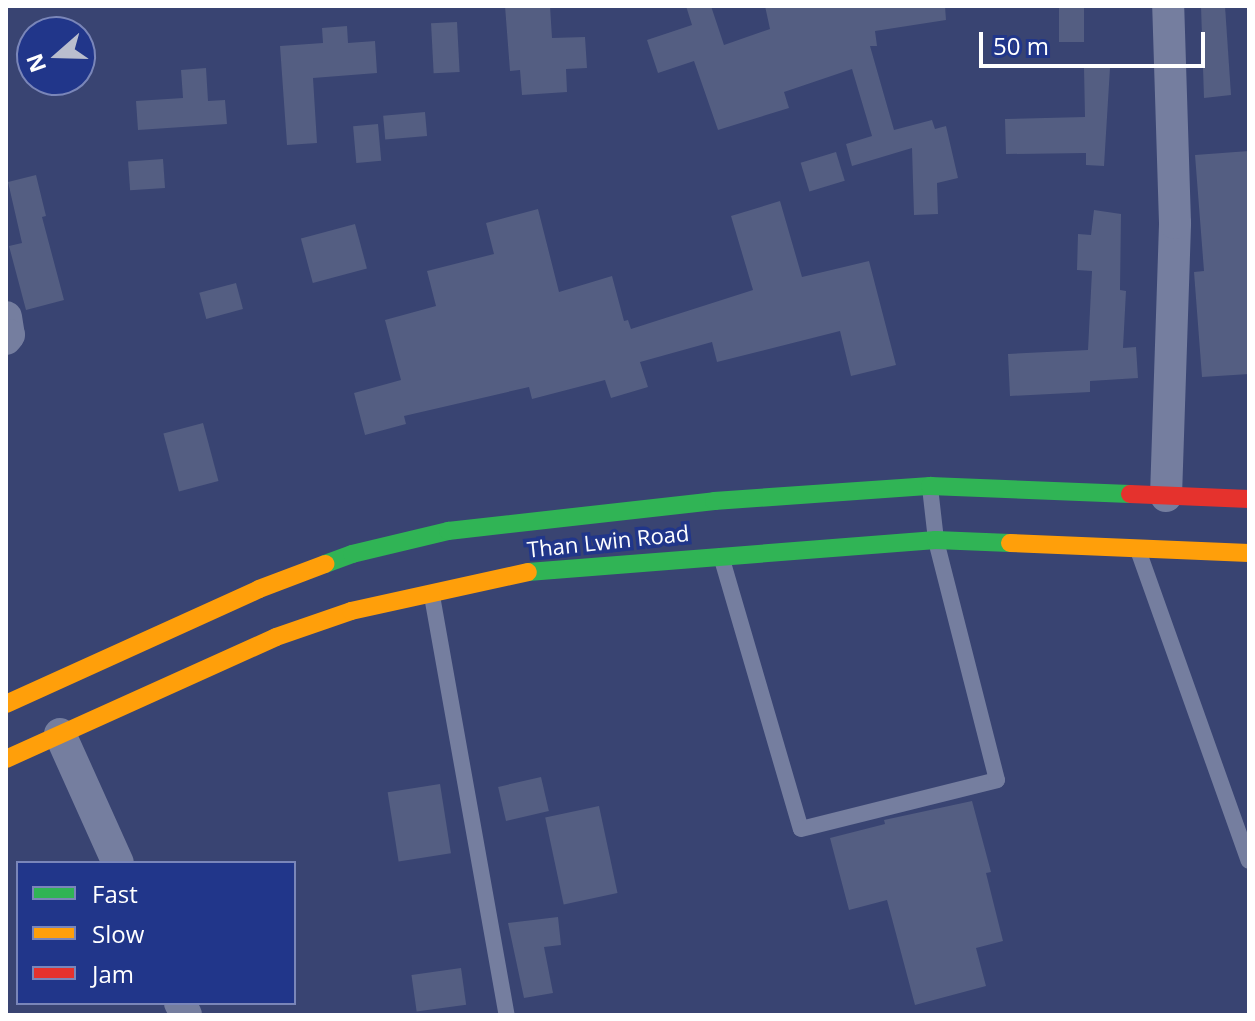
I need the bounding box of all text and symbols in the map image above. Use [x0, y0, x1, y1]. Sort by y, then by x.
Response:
north arrow [16, 16, 96, 96]
scale bar [983, 16, 1209, 66]
text: 50 m [993, 29, 1049, 62]
text: N [18, 50, 52, 77]
street label: Than Lwin Road [526, 519, 690, 563]
legend [16, 861, 296, 1005]
text: Fast [92, 877, 138, 910]
text: Slow [92, 917, 144, 950]
text: Jam [92, 957, 134, 990]

